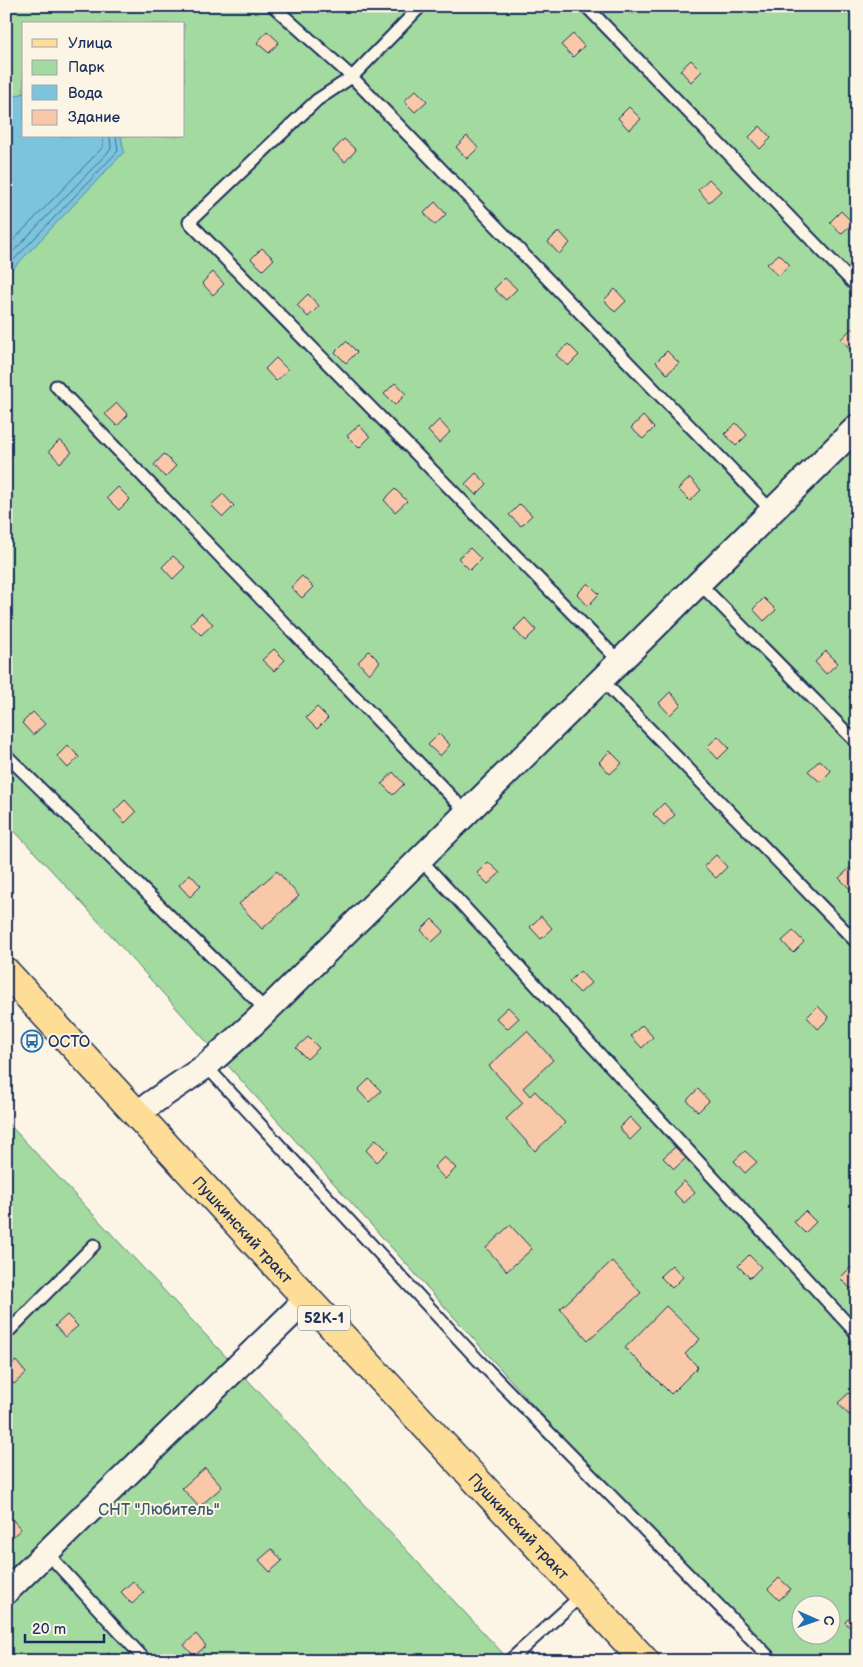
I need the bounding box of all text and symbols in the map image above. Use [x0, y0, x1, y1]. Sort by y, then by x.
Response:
legend [22, 22, 185, 138]
text: Улица [68, 34, 113, 53]
text: Парк [68, 58, 105, 77]
text: Вода [68, 84, 103, 103]
text: Здание [68, 108, 120, 127]
bus stop icon: ОСТО [20, 1029, 44, 1053]
place label: ОСТО [48, 1033, 91, 1052]
street label: Пушкинский тракт [188, 1173, 296, 1288]
road number: 52К-1 [298, 1306, 350, 1330]
street label: Пушкинский тракт [463, 1470, 573, 1585]
park label: СНТ "Любитель" [98, 1501, 220, 1520]
north arrow [790, 1594, 840, 1644]
scale bar [25, 1612, 104, 1644]
text: С [820, 1615, 837, 1626]
text: 20 m [32, 1620, 66, 1639]

